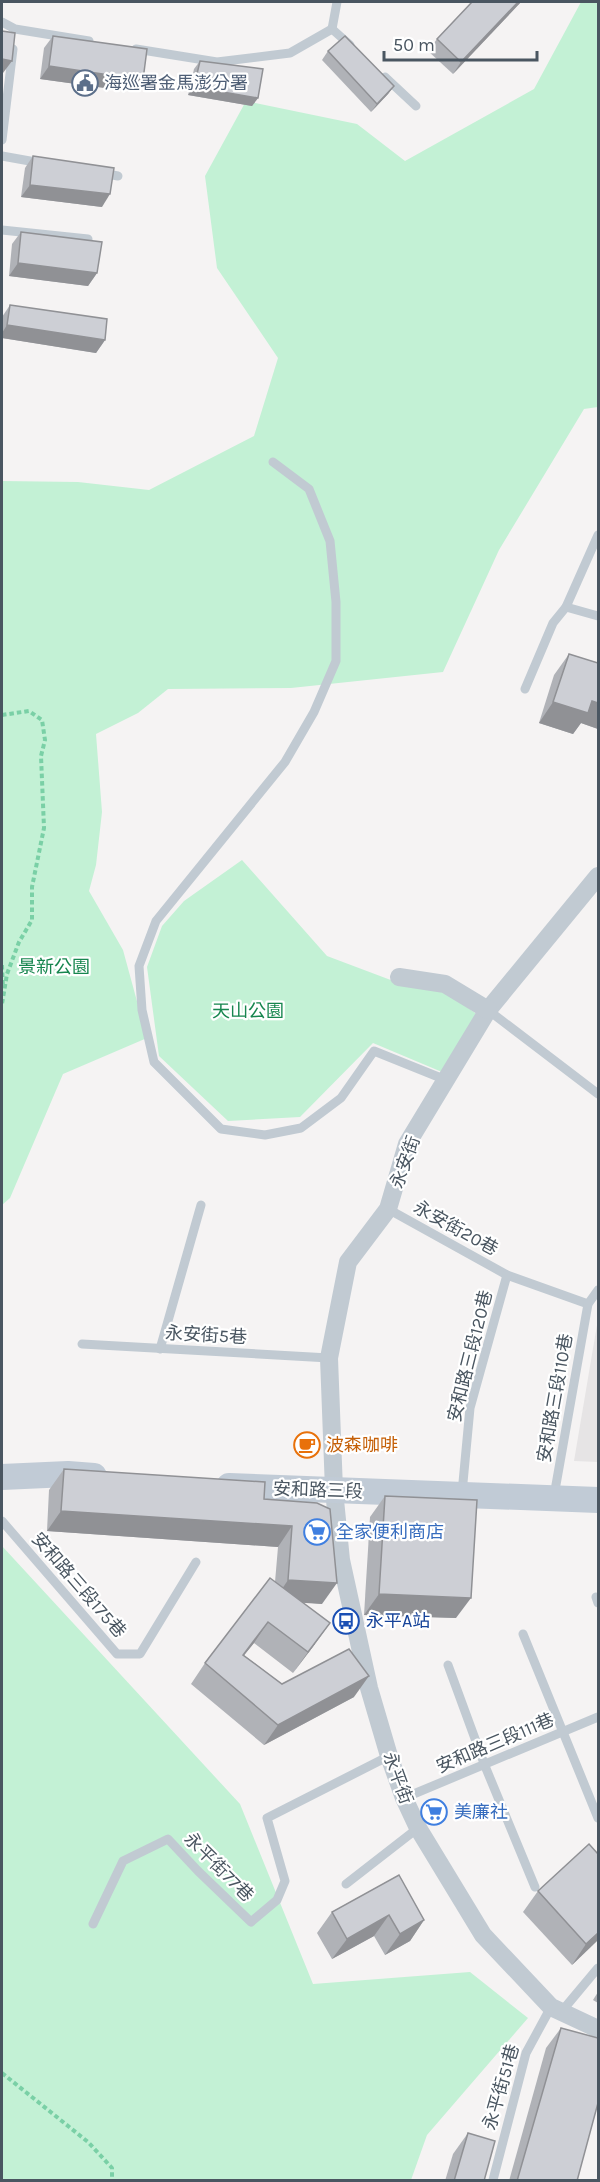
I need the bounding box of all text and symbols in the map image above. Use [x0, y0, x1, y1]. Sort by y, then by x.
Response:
scale bar [384, 24, 537, 62]
text: 50 m [393, 34, 435, 56]
public building icon: 海巡署金馬澎分署 [70, 68, 100, 98]
place label: 海巡署金馬澎分署 [104, 72, 248, 94]
park label: 景新公園 [18, 956, 90, 978]
park label: 天山公園 [212, 1000, 284, 1022]
street label: 永安街 [385, 1133, 425, 1191]
street label: 永安街20巷 [410, 1196, 502, 1260]
street label: 安和路三段120巷 [443, 1288, 497, 1424]
street label: 永安街5巷 [164, 1322, 248, 1348]
street label: 安和路三段110巷 [533, 1332, 577, 1464]
cafe icon: 波森咖啡 [292, 1430, 322, 1460]
place label: 波森咖啡 [326, 1434, 398, 1456]
street label: 安和路三段 [273, 1477, 363, 1503]
supermarket icon: 全家便利商店 [302, 1517, 332, 1547]
place label: 全家便利商店 [336, 1521, 444, 1543]
street label: 安和路三段175巷 [27, 1528, 131, 1642]
bus stop icon: 永平A站 [331, 1606, 361, 1636]
place label: 永平A站 [366, 1610, 430, 1632]
street label: 安和路三段111巷 [433, 1708, 557, 1778]
street label: 永平街 [378, 1749, 418, 1807]
supermarket icon: 美廉社 [419, 1797, 449, 1827]
place label: 美廉社 [454, 1801, 508, 1823]
street label: 永平街77巷 [180, 1828, 258, 1906]
street label: 永平街51巷 [478, 2042, 524, 2132]

